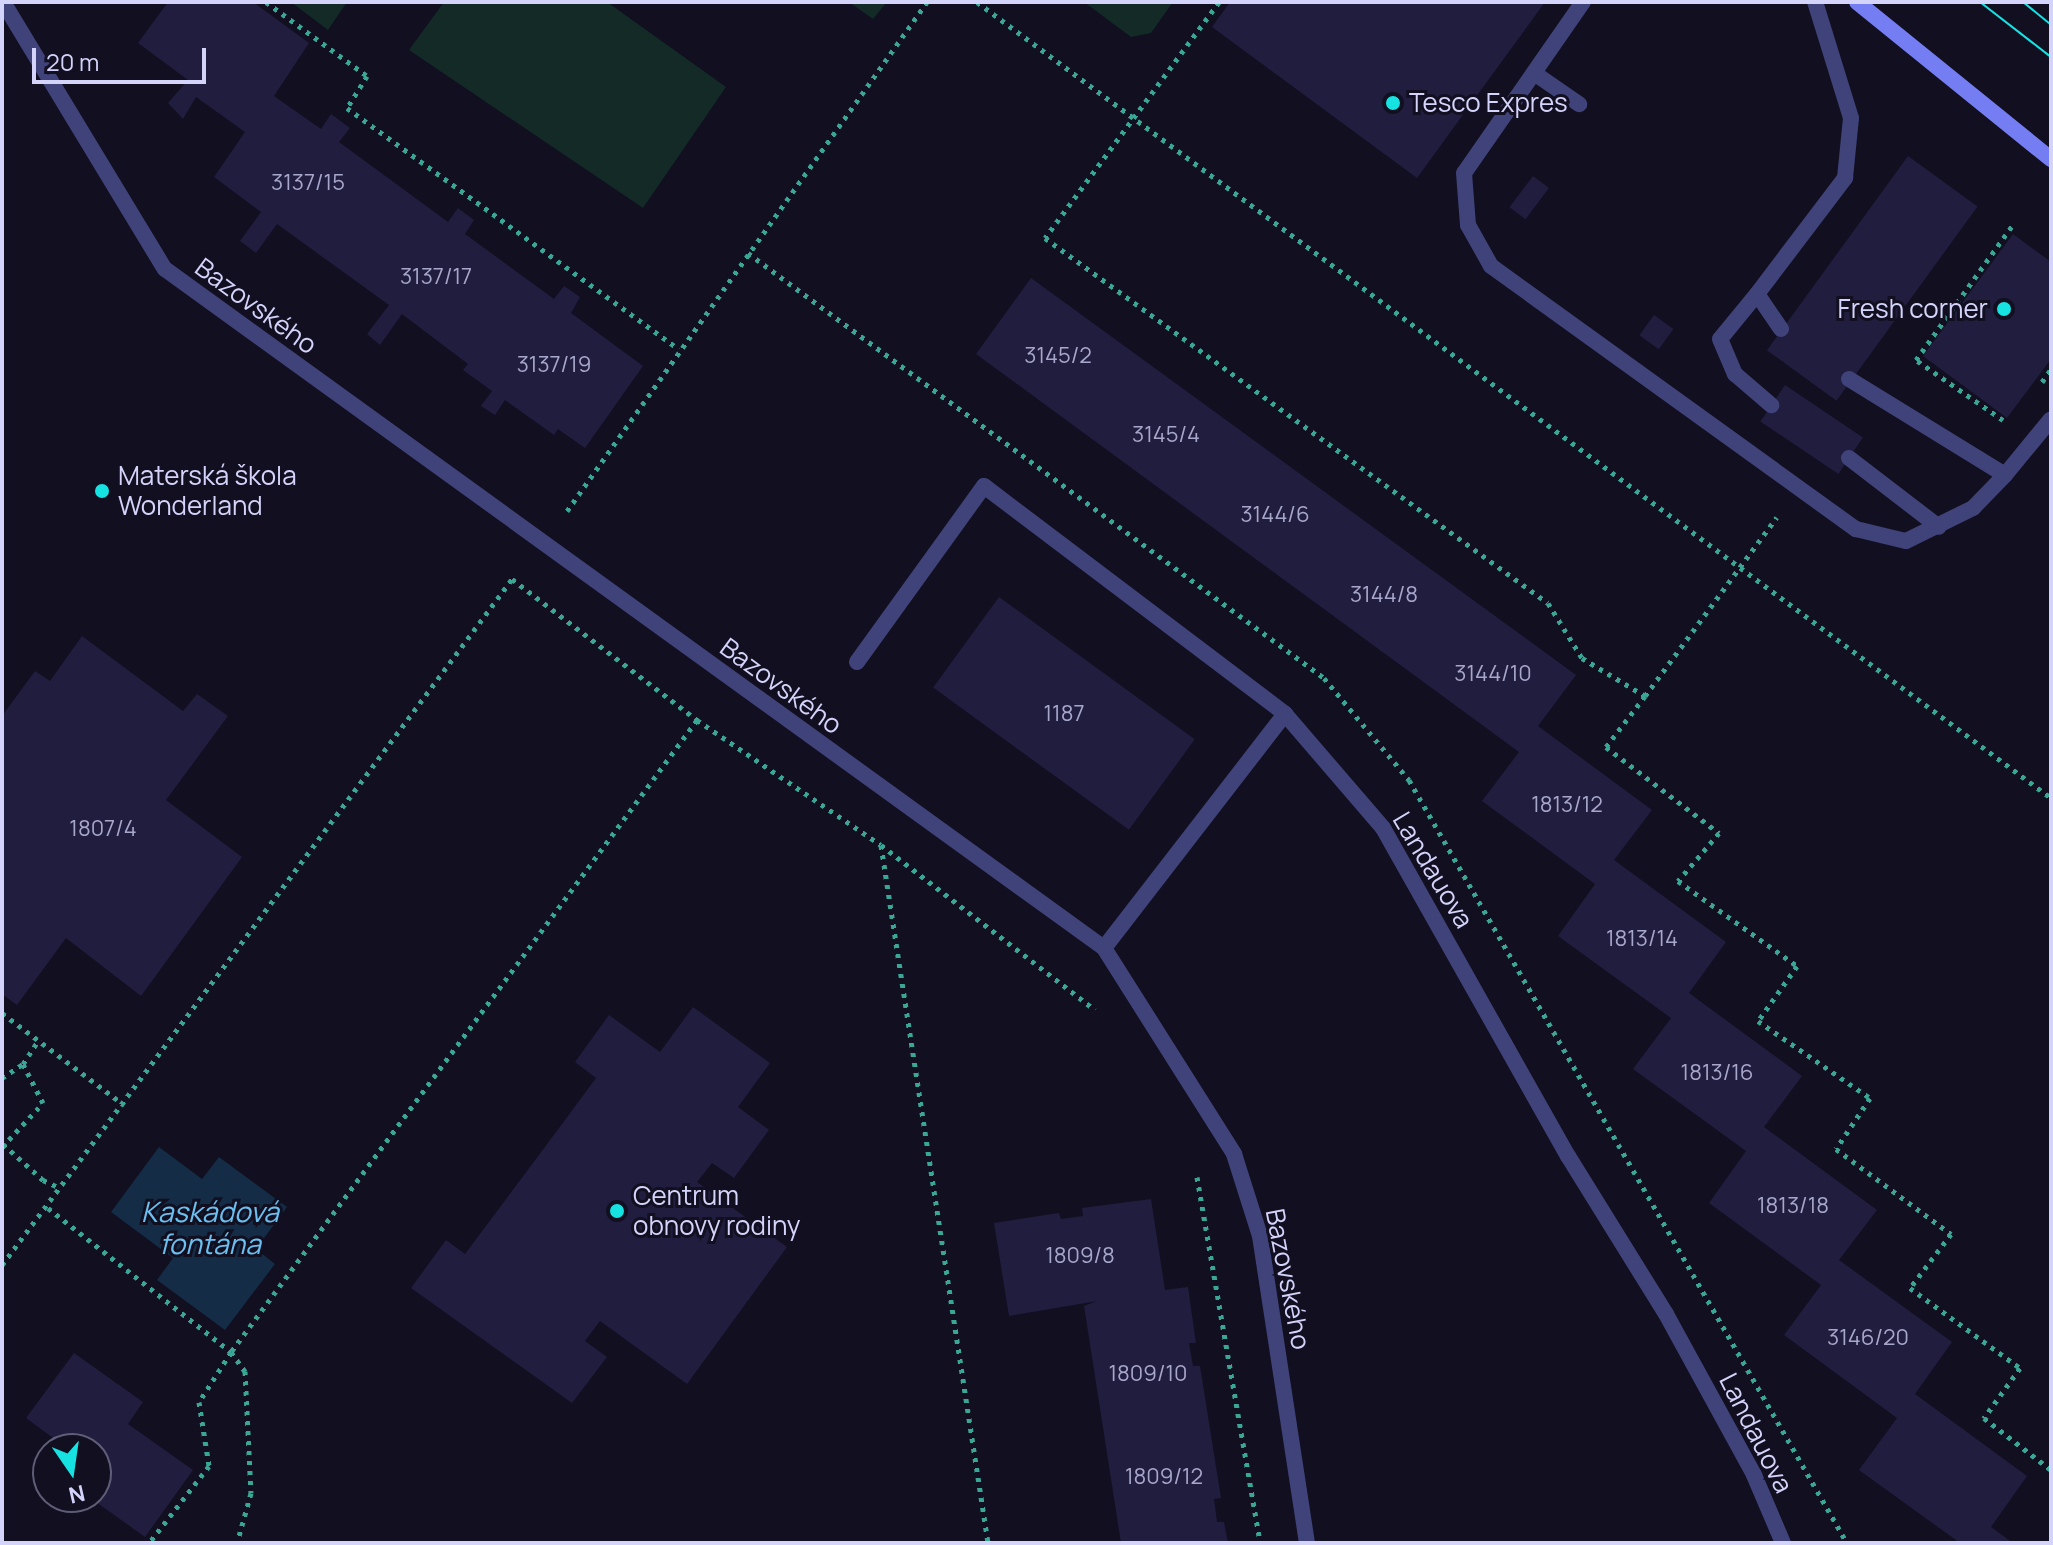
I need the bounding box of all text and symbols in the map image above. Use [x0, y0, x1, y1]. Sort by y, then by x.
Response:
scale bar [36, 32, 210, 82]
text: 20 m [46, 45, 99, 78]
place label: Tesco Expres [1409, 87, 1568, 119]
marker: Tesco Expres [1384, 94, 1402, 112]
house number: 3137/15 [271, 170, 345, 196]
street label: Bazovského [189, 251, 323, 361]
house number: 3137/17 [400, 264, 472, 290]
place label: Fresh corner [1838, 293, 1988, 325]
marker: Fresh corner [1995, 300, 2013, 318]
house number: 3145/2 [1024, 343, 1092, 369]
house number: 3137/19 [517, 352, 591, 378]
house number: 3145/4 [1132, 422, 1200, 448]
place label: Materská škola Wonderland [118, 460, 297, 522]
marker: Materská škola Wonderland [93, 482, 111, 500]
house number: 3144/6 [1240, 502, 1310, 528]
house number: 3144/8 [1350, 582, 1418, 608]
street label: Bazovského [714, 631, 848, 741]
house number: 3144/10 [1454, 661, 1532, 687]
house number: 1187 [1044, 701, 1084, 727]
house number: 1813/12 [1531, 792, 1603, 818]
street label: Landauova [1386, 806, 1480, 934]
house number: 1807/4 [69, 816, 137, 842]
house number: 1813/14 [1606, 926, 1678, 952]
house number: 1813/16 [1681, 1060, 1753, 1086]
place label: Centrum obnovy rodiny [633, 1180, 801, 1242]
house number: 1813/18 [1757, 1193, 1829, 1219]
water label: Kaskádová fontána [141, 1194, 279, 1260]
marker: Centrum obnovy rodiny [608, 1202, 626, 1220]
street label: Bazovského [1259, 1206, 1317, 1352]
house number: 1809/8 [1045, 1243, 1115, 1269]
house number: 3146/20 [1827, 1325, 1909, 1351]
house number: 1809/10 [1109, 1361, 1187, 1387]
street label: Landauova [1713, 1368, 1799, 1498]
north arrow [32, 1433, 112, 1513]
house number: 1809/12 [1125, 1464, 1203, 1490]
text: N [66, 1478, 88, 1511]

